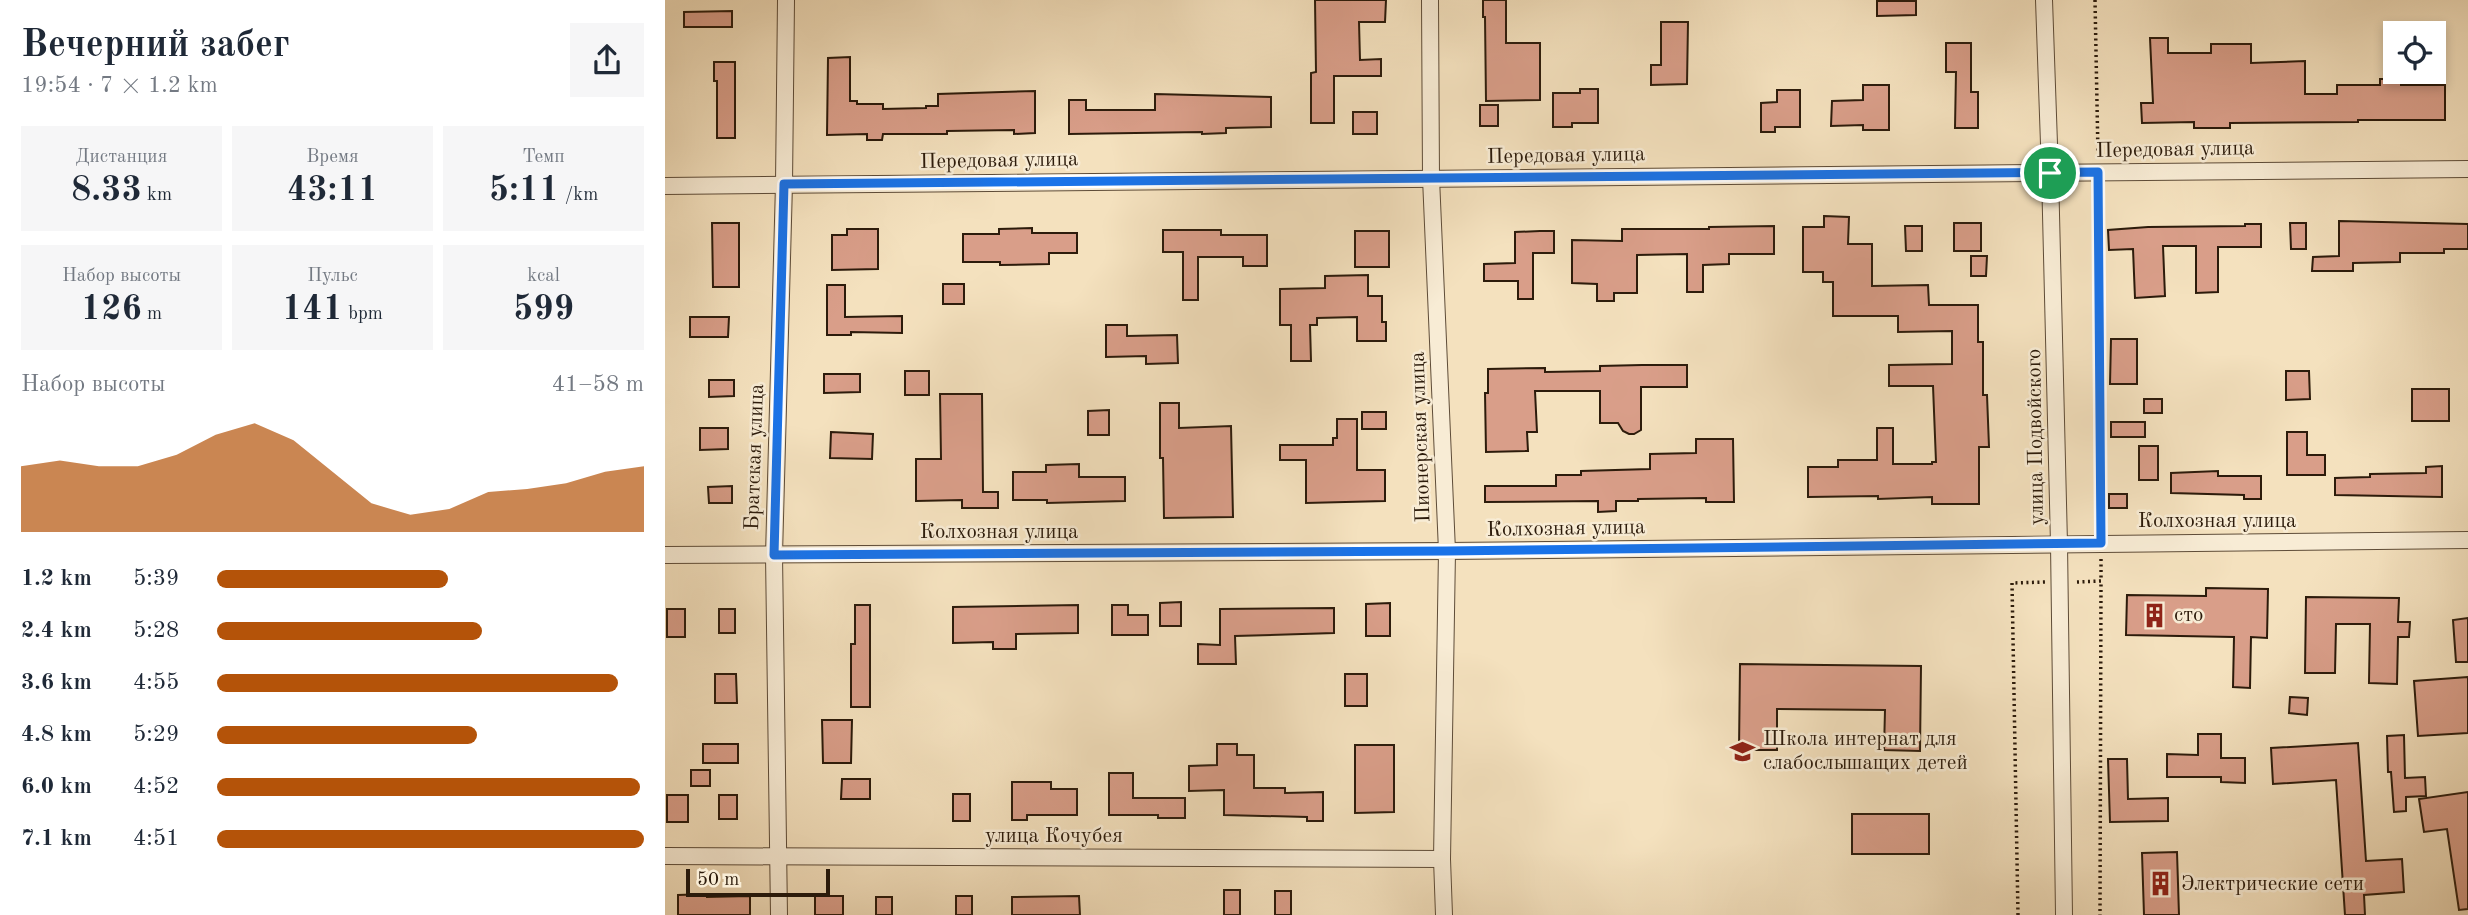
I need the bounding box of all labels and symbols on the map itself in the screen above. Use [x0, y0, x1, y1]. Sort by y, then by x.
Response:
street label: Передовая улица [2096, 138, 2254, 162]
pin [2020, 143, 2080, 203]
street label: Передовая улица [1487, 144, 1645, 168]
street label: Передовая улица [920, 149, 1078, 173]
street label: улица Подвойского [2024, 349, 2048, 525]
street label: Пионерская улица [1408, 351, 1434, 523]
street label: Братская улица [742, 383, 768, 531]
street label: Колхозная улица [2138, 511, 2296, 532]
street label: Колхозная улица [1487, 517, 1645, 541]
street label: Колхозная улица [920, 522, 1078, 543]
building icon: сто [2140, 601, 2168, 629]
place label: сто [2174, 605, 2203, 626]
place label: Школа интернат для слабослышащих детей [1763, 729, 1968, 774]
school or university icon: Школа интернат для слабослышащих детей [1729, 737, 1757, 765]
street label: улица Кочубея [985, 826, 1123, 847]
scale bar [686, 866, 829, 898]
building icon: Электрические сети [2147, 870, 2175, 898]
place label: Электрические сети [2181, 874, 2364, 895]

